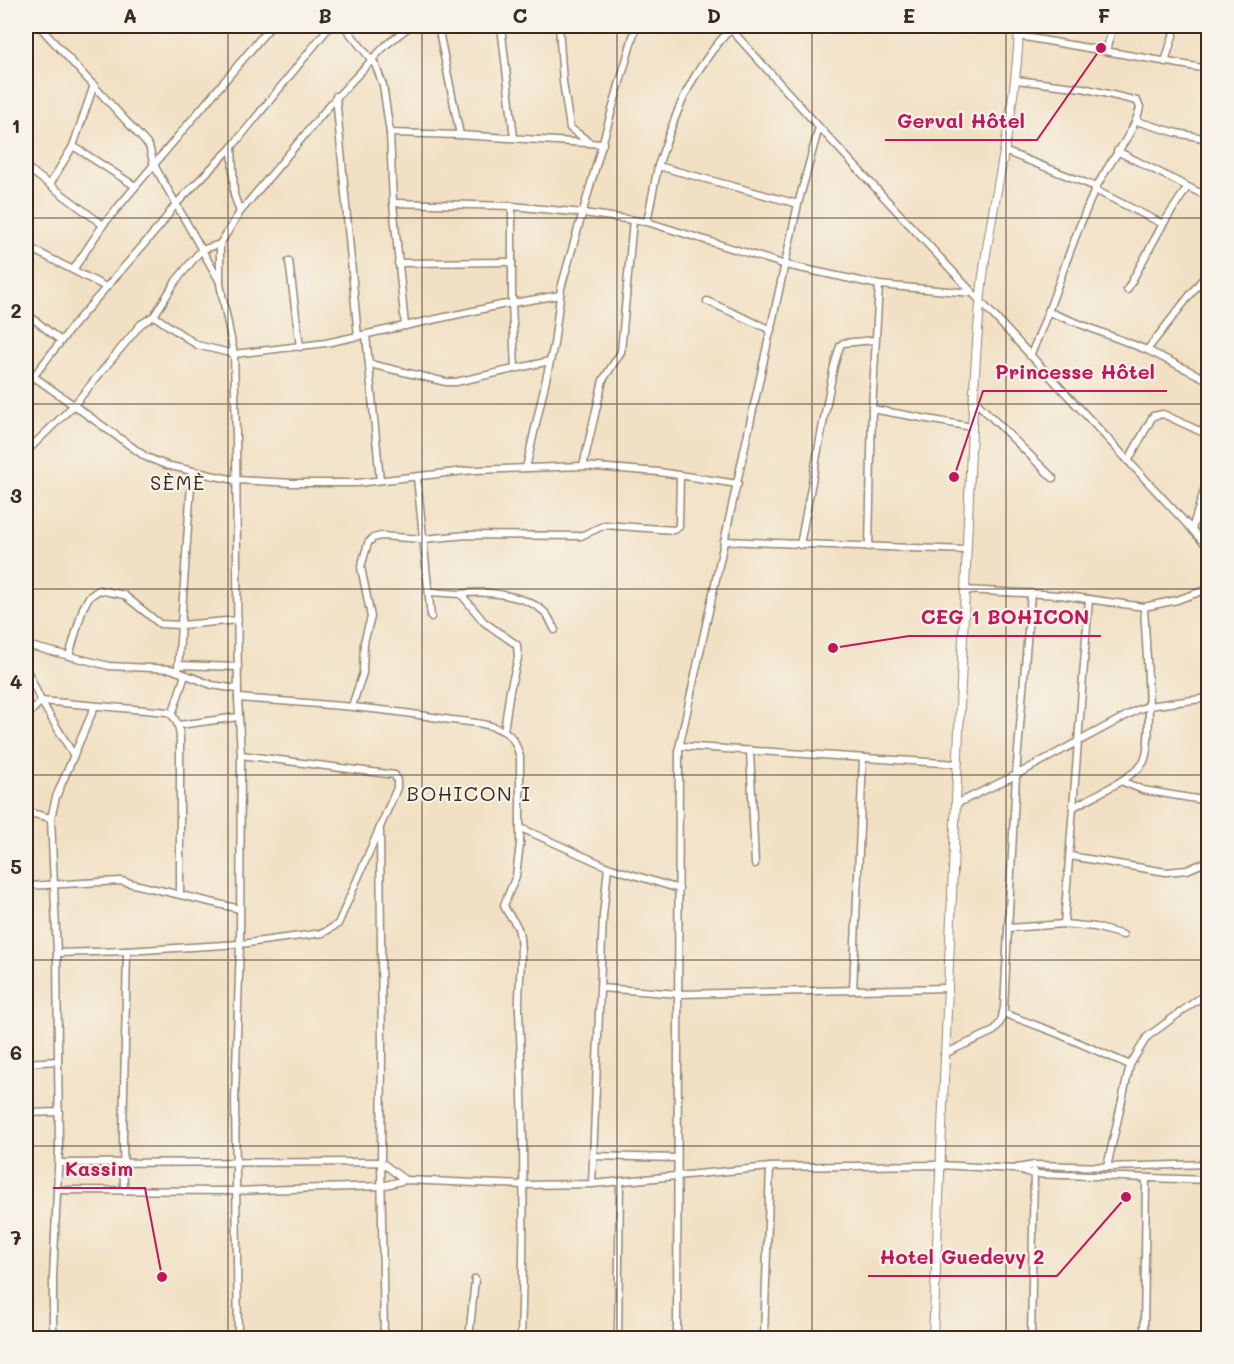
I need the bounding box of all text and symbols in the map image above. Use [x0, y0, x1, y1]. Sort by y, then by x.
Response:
text: A [123, 2, 137, 28]
text: B [318, 2, 332, 28]
text: C [513, 2, 528, 28]
text: D [707, 2, 721, 28]
text: E [903, 2, 915, 28]
text: F [1098, 2, 1111, 28]
callout: Gerval Hôtel [885, 102, 1037, 140]
text: Gerval Hôtel [897, 107, 1025, 133]
text: 1 [12, 112, 20, 138]
text: 2 [10, 297, 22, 323]
callout: Princesse Hôtel [983, 353, 1167, 391]
text: Princesse Hôtel [995, 358, 1155, 384]
district label: SÈMÈ [150, 469, 206, 495]
text: 3 [10, 482, 22, 508]
callout: CEG 1 BOHICON [909, 598, 1101, 636]
text: CEG 1 BOHICON [921, 603, 1089, 629]
text: 4 [10, 668, 23, 694]
district label: BOHICON I [407, 780, 531, 806]
text: 5 [10, 853, 22, 879]
text: 6 [10, 1039, 22, 1065]
callout: Kassim [53, 1150, 145, 1188]
text: Kassim [65, 1155, 133, 1181]
text: 7 [10, 1224, 22, 1250]
callout: Hotel Guedevy 2 [868, 1238, 1057, 1276]
text: Hotel Guedevy 2 [879, 1243, 1045, 1269]

